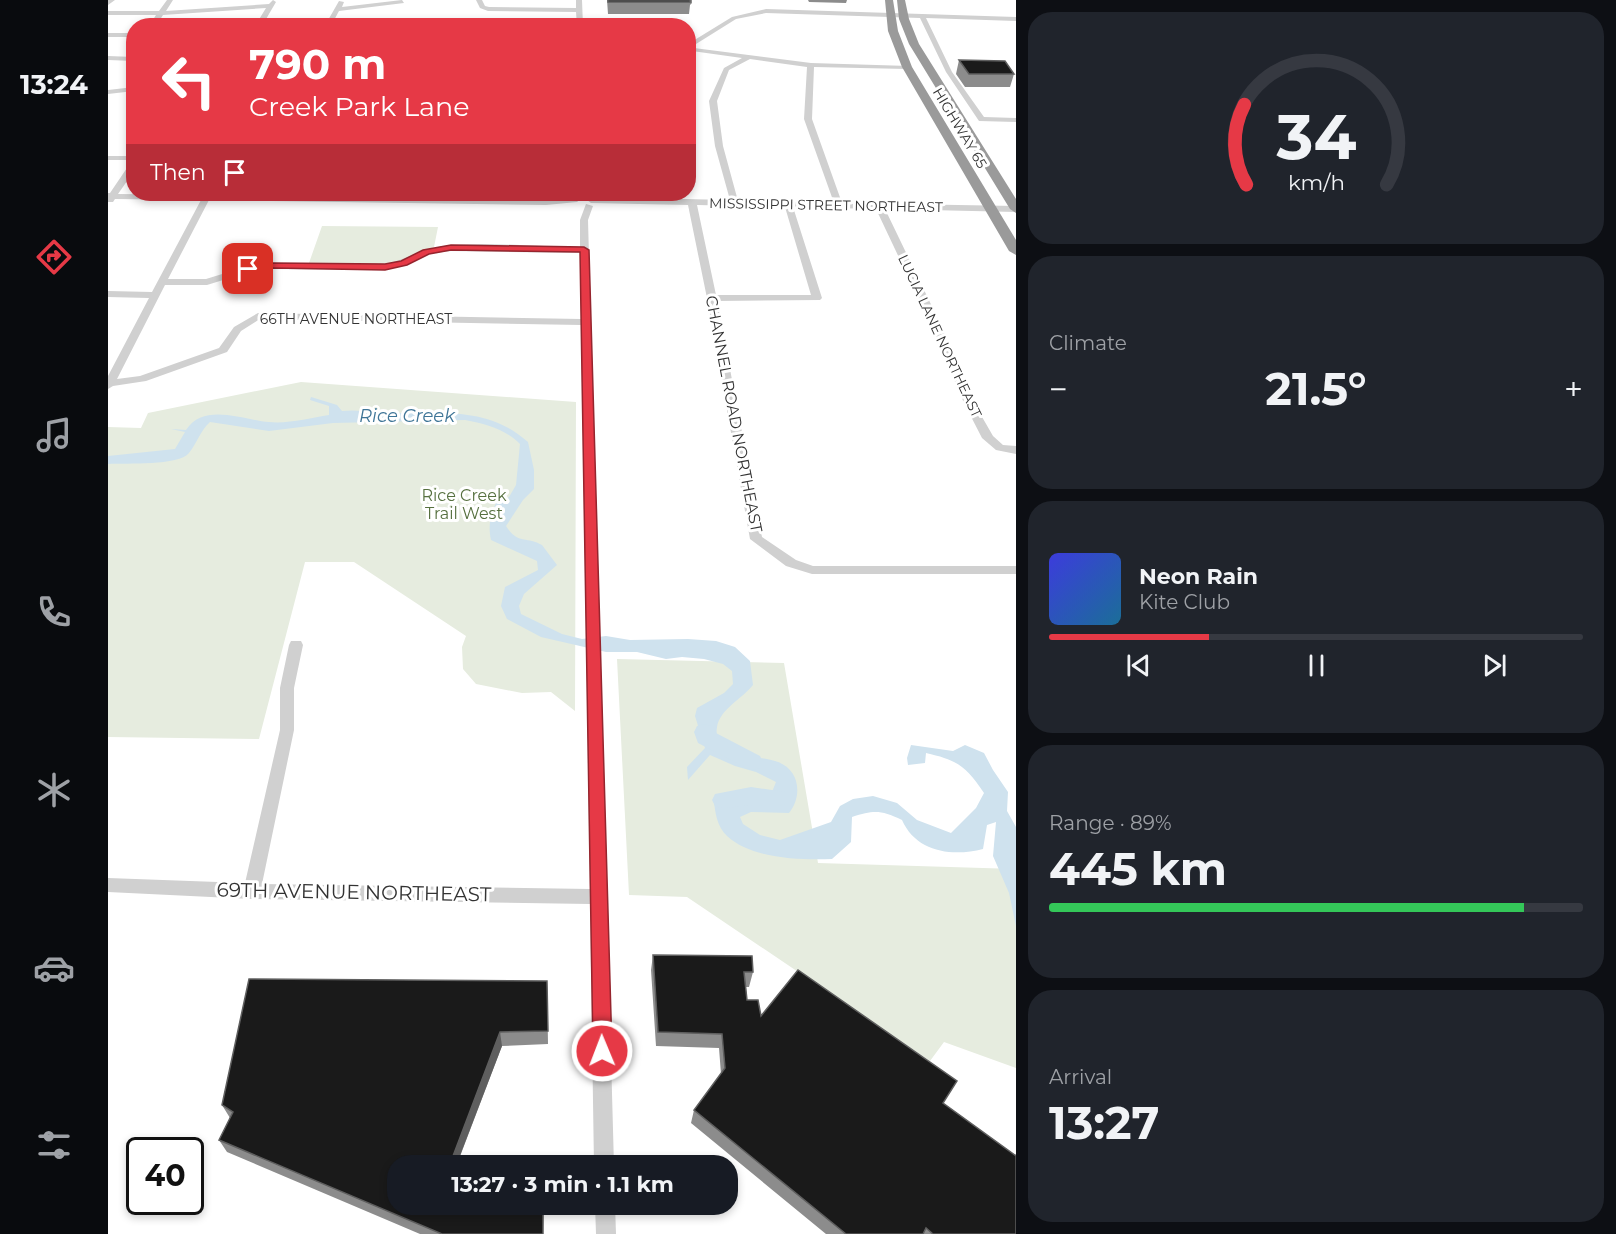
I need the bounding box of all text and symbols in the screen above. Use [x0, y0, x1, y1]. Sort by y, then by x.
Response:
text: 790 m [249, 38, 386, 90]
icon: left [150, 42, 228, 120]
text: 13:24 [20, 68, 88, 101]
street label: HIGHWAY 65 [929, 84, 991, 172]
text: Creek Park Lane [249, 90, 470, 123]
text: 34 [1275, 99, 1356, 175]
icon: arrive [218, 156, 251, 189]
text: Then [150, 159, 206, 186]
text: km/h [1287, 170, 1345, 196]
street label: MISSISSIPPI STREET NORTHEAST [709, 194, 943, 216]
icon: directions [33, 236, 75, 278]
pin [222, 243, 273, 294]
street label: LUCIA LANE NORTHEAST [894, 251, 986, 421]
icon: arrive [231, 252, 264, 285]
street label: CHANNEL ROAD NORTHEAST [702, 294, 766, 535]
street label: 66TH AVENUE NORTHEAST [260, 310, 452, 328]
text: Climate [1049, 331, 1127, 355]
text: 21.5° [1265, 361, 1367, 416]
text: − [1049, 369, 1068, 409]
text: + [1564, 369, 1583, 409]
water label: Rice Creek [359, 405, 456, 427]
icon: music [33, 414, 75, 456]
park label: Rice Creek Trail West [421, 486, 507, 523]
text: Neon Rain [1139, 563, 1258, 590]
text: Kite Club [1139, 590, 1230, 614]
icon: phone [33, 591, 75, 633]
icon: previous [1122, 649, 1155, 682]
icon: pause [1300, 649, 1333, 682]
icon: next [1478, 649, 1511, 682]
icon: climate [33, 769, 75, 811]
text: Range · 89% [1049, 811, 1172, 835]
text: 445 km [1049, 841, 1227, 896]
street label: 69TH AVENUE NORTHEAST [216, 878, 492, 906]
icon: car [33, 947, 75, 989]
position arrow [570, 1019, 634, 1083]
text: Arrival [1049, 1065, 1112, 1089]
text: 13:27 [1049, 1095, 1160, 1150]
icon: filters [33, 1124, 75, 1166]
speed limit sign: 40 [126, 1137, 204, 1215]
text: 13:27 · 3 min · 1.1 km [451, 1171, 674, 1198]

